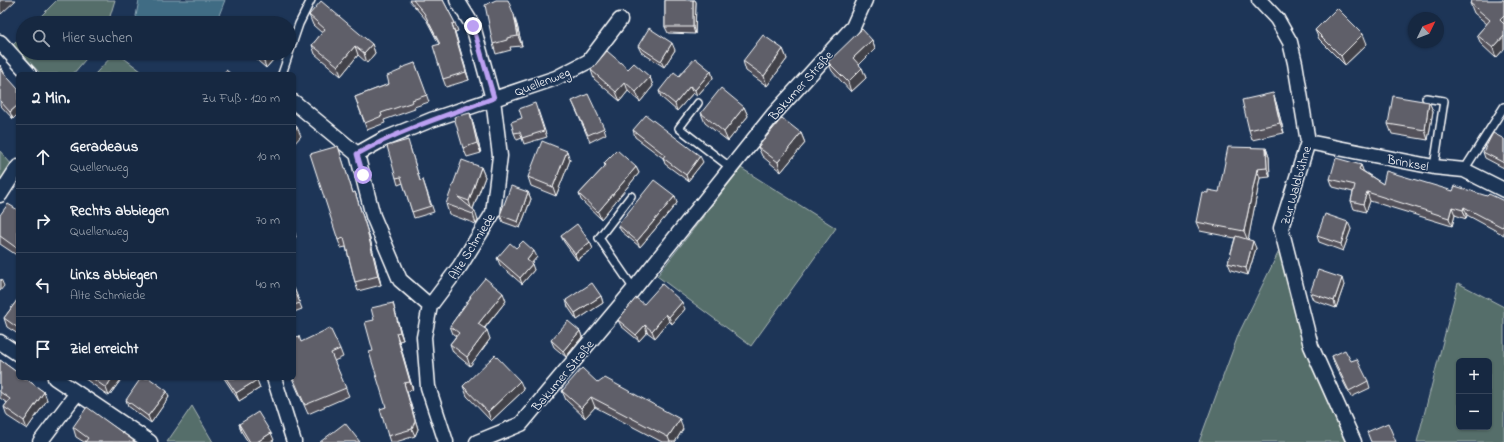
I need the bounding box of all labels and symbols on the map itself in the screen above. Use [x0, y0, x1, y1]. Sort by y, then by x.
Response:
north arrow [1408, 12, 1444, 48]
route end [464, 17, 482, 35]
street label: Bakumer Straße [764, 47, 838, 126]
street label: Quellenweg [512, 63, 574, 103]
street label: Zur Waldbühne [1276, 144, 1317, 227]
street label: Brinksel [1384, 150, 1430, 177]
route start [354, 166, 372, 184]
street label: Alte Schmiede [444, 210, 500, 284]
street label: Bakumer Straße [527, 336, 599, 417]

